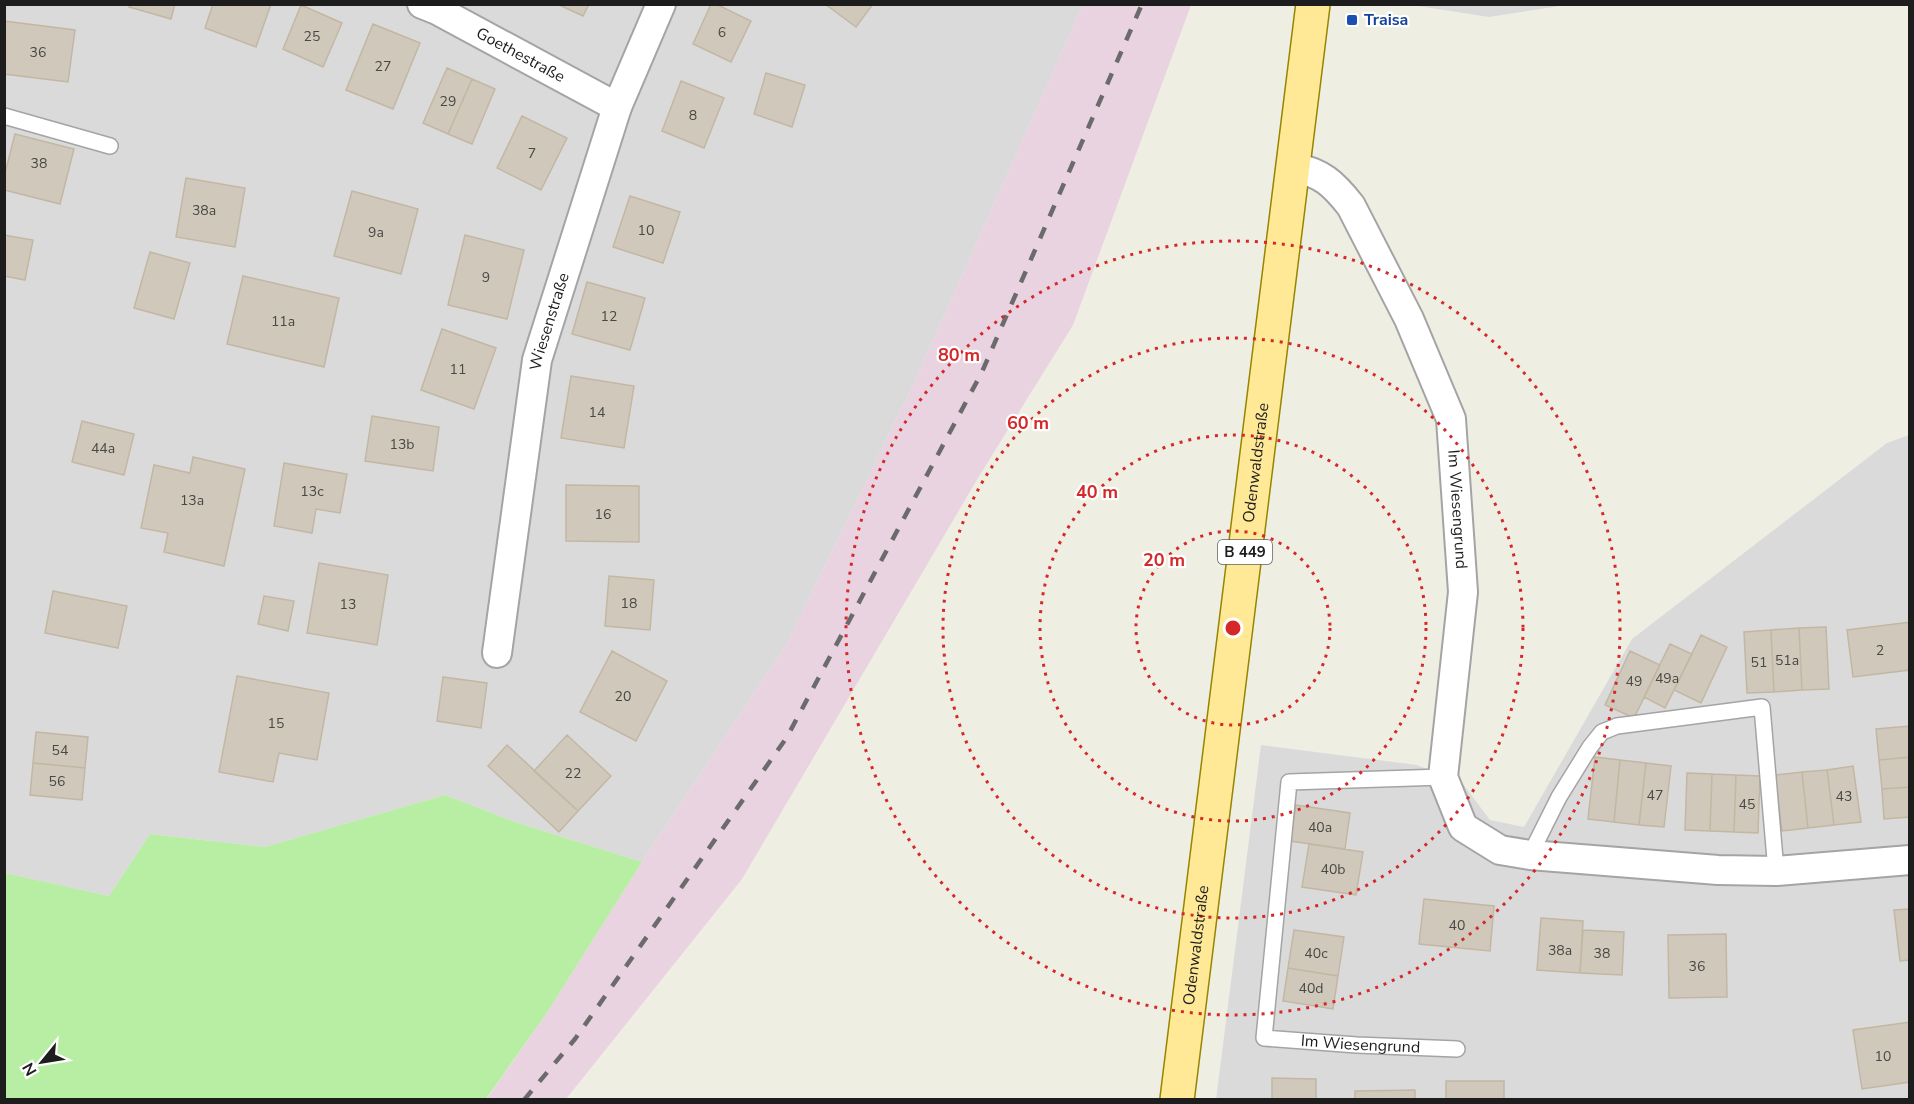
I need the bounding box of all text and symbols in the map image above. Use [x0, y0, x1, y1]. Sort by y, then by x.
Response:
place label: Traisa [1364, 9, 1408, 31]
marker: Traisa [1345, 13, 1359, 27]
street label: Goethestraße [472, 22, 569, 88]
house number: 6 [718, 23, 726, 42]
house number: 25 [304, 27, 320, 46]
house number: 36 [30, 43, 46, 62]
house number: 27 [375, 57, 391, 76]
house number: 29 [440, 92, 456, 111]
house number: 8 [689, 106, 697, 125]
house number: 7 [528, 144, 536, 163]
house number: 38 [31, 154, 47, 173]
house number: 38a [192, 201, 216, 220]
house number: 10 [638, 221, 654, 240]
house number: 9a [368, 223, 384, 242]
house number: 9 [482, 268, 490, 287]
street label: Wiesenstraße [525, 270, 575, 372]
house number: 12 [601, 307, 617, 326]
house number: 11a [271, 312, 295, 331]
text: 80 m [938, 343, 980, 367]
house number: 11 [450, 360, 466, 379]
street label: Odenwaldstraße [1238, 402, 1274, 524]
house number: 14 [589, 403, 605, 422]
text: 60 m [1007, 411, 1049, 435]
house number: 13b [390, 435, 414, 454]
house number: 44a [91, 439, 115, 458]
street label: Im Wiesengrund [1442, 449, 1472, 570]
text: 40 m [1076, 480, 1118, 504]
house number: 13c [300, 482, 324, 501]
house number: 13a [180, 491, 204, 510]
house number: 16 [595, 505, 611, 524]
road number: B 449 [1218, 540, 1272, 564]
text: 20 m [1143, 548, 1185, 572]
house number: 18 [621, 594, 637, 613]
house number: 13 [340, 595, 356, 614]
centre of rings [1223, 618, 1243, 638]
house number: 2 [1876, 641, 1884, 660]
house number: 51a [1775, 651, 1799, 670]
house number: 51 [1751, 653, 1767, 672]
house number: 49a [1655, 669, 1679, 688]
house number: 49 [1626, 672, 1642, 691]
house number: 20 [615, 687, 631, 706]
house number: 15 [268, 714, 284, 733]
house number: 54 [52, 741, 68, 760]
house number: 22 [565, 764, 581, 783]
house number: 56 [49, 772, 65, 791]
house number: 47 [1647, 786, 1663, 805]
house number: 43 [1836, 787, 1852, 806]
house number: 45 [1739, 795, 1755, 814]
house number: 40a [1308, 818, 1332, 837]
house number: 40b [1321, 860, 1345, 879]
street label: Odenwaldstraße [1178, 884, 1215, 1006]
house number: 40 [1449, 916, 1465, 935]
house number: 38a [1548, 941, 1572, 960]
house number: 40c [1304, 944, 1328, 963]
house number: 38 [1594, 944, 1610, 963]
house number: 36 [1689, 957, 1705, 976]
house number: 40d [1299, 979, 1323, 998]
street label: Im Wiesengrund [1300, 1030, 1421, 1059]
north arrow [12, 1032, 72, 1092]
house number: 10 [1875, 1047, 1891, 1066]
text: N [17, 1058, 42, 1080]

